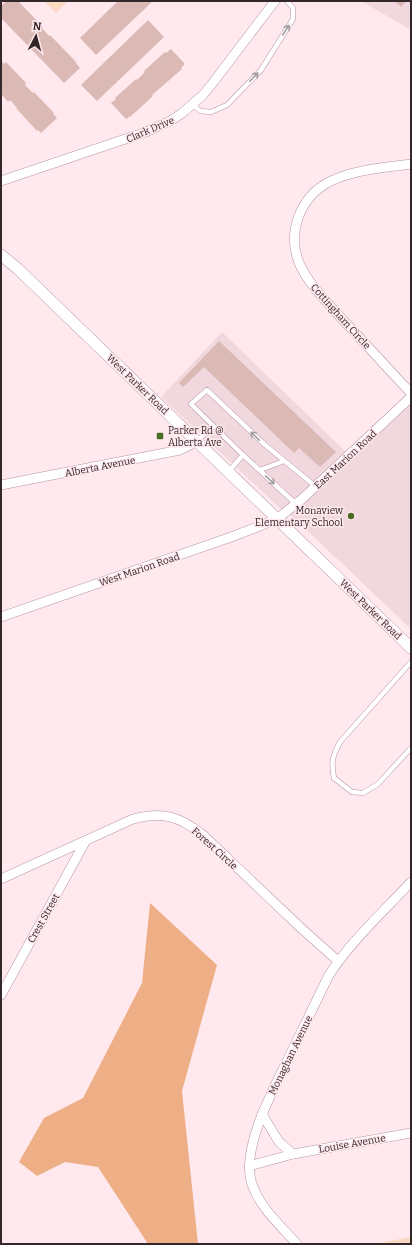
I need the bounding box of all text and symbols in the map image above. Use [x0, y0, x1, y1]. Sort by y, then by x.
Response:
north arrow [16, 16, 56, 56]
text: N [32, 20, 42, 34]
one-way arrow [281, 25, 290, 36]
one-way arrow [249, 72, 259, 82]
street label: Clark Drive [125, 114, 176, 145]
street label: Cottingham Circle [308, 282, 373, 352]
street label: West Parker Road [104, 352, 171, 417]
place label: Parker Rd @ Alberta Ave [168, 425, 224, 449]
street label: East Marion Road [312, 428, 379, 492]
marker: Parker Rd @ Alberta Ave [155, 431, 165, 441]
one-way arrow [250, 431, 260, 440]
street label: Alberta Avenue [64, 454, 137, 480]
one-way arrow [265, 475, 275, 484]
place label: Monaview Elementary School [255, 505, 344, 529]
marker: Monaview Elementary School [346, 511, 356, 521]
street label: West Marion Road [97, 551, 181, 589]
street label: West Parker Road [337, 577, 404, 642]
street label: Forest Circle [189, 825, 240, 872]
street label: Crest Street [25, 891, 63, 945]
street label: Monaghan Avenue [266, 1014, 315, 1097]
street label: Louise Avenue [318, 1132, 387, 1156]

